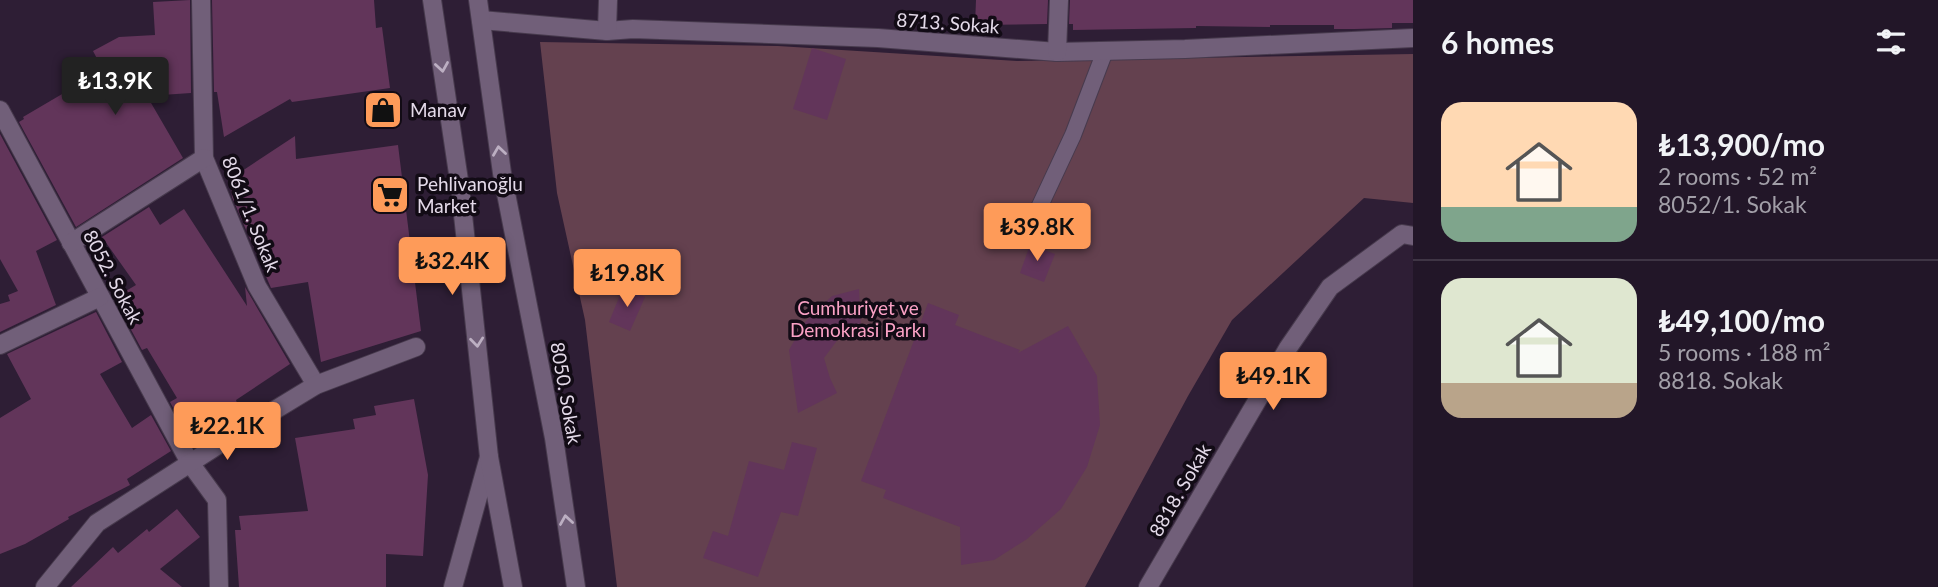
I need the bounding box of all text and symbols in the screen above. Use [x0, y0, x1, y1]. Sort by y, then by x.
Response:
street label: 8713. Sokak [896, 7, 1001, 38]
icon: filters [1872, 23, 1910, 61]
text: 6 homes [1441, 24, 1554, 60]
pin: ₺13.9K [58, 58, 172, 117]
one-way arrow [434, 62, 449, 73]
text: ₺13.9K [78, 66, 152, 94]
shop icon: Manav [362, 89, 404, 131]
place label: Manav [410, 98, 467, 121]
text: ₺13,900/mo [1658, 126, 1825, 162]
icon: home [1497, 130, 1581, 214]
one-way arrow [491, 145, 506, 157]
street label: 8061/1. Sokak [218, 153, 285, 275]
text: 2 rooms · 52 m² [1658, 162, 1817, 190]
place label: Pehlivanoğlu Market [417, 172, 523, 217]
supermarket icon: Pehlivanoğlu Market [369, 174, 411, 216]
text: 8052/1. Sokak [1658, 190, 1807, 218]
pin: ₺39.8K [980, 204, 1094, 263]
text: ₺39.8K [1000, 212, 1074, 240]
street label: 8052. Sokak [79, 226, 148, 328]
pin: ₺32.4K [395, 238, 509, 297]
text: ₺32.4K [415, 246, 489, 274]
pin: ₺19.8K [570, 250, 684, 309]
text: ₺19.8K [590, 258, 664, 286]
park label: Cumhuriyet ve Demokrasi Parkı [790, 296, 926, 341]
text: ₺49,100/mo [1658, 302, 1825, 338]
icon: home [1497, 306, 1581, 390]
one-way arrow [469, 336, 484, 348]
text: 5 rooms · 188 m² [1658, 338, 1830, 366]
street label: 8050. Sokak [546, 340, 587, 446]
pin: ₺49.1K [1216, 352, 1330, 412]
text: ₺49.1K [1236, 361, 1310, 389]
text: 8818. Sokak [1658, 366, 1783, 394]
pin: ₺22.1K [170, 402, 284, 462]
text: ₺22.1K [190, 411, 264, 439]
street label: 8818. Sokak [1144, 439, 1215, 540]
one-way arrow [559, 514, 574, 525]

